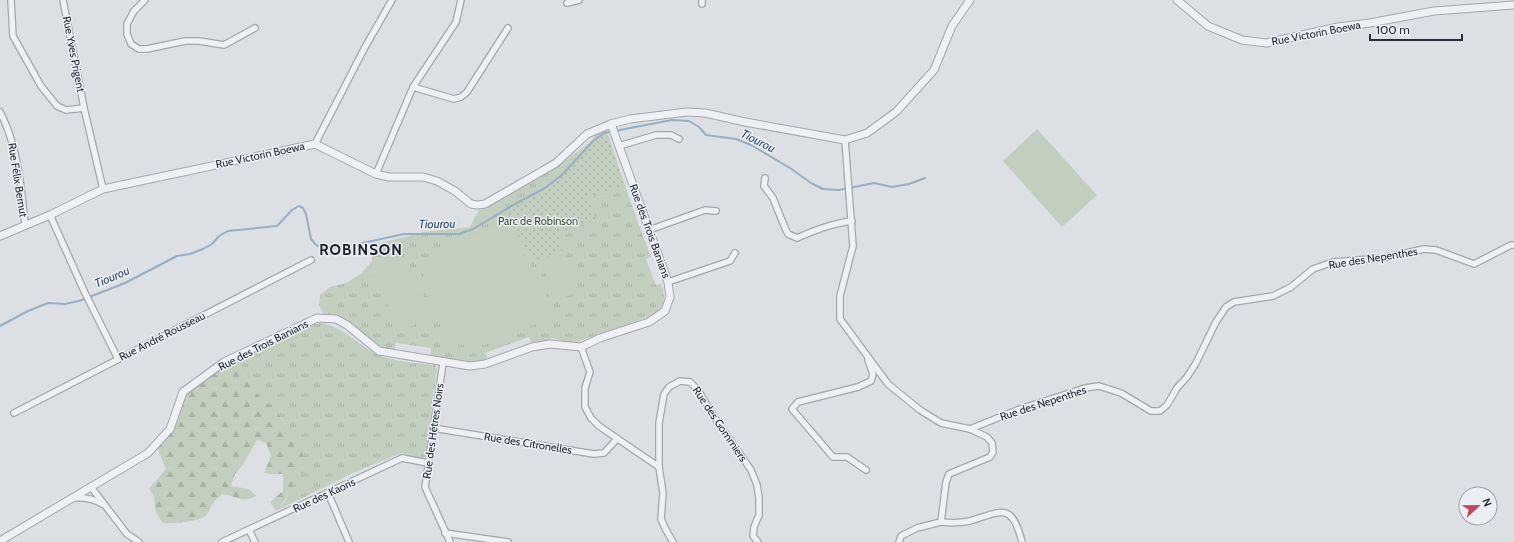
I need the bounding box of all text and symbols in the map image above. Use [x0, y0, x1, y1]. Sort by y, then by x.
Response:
street label: Rue Yves Prigent [60, 15, 88, 93]
scale bar [1370, 16, 1462, 42]
street label: Rue Victorin Boewa [1270, 17, 1362, 49]
text: 100 m [1376, 22, 1410, 37]
water label: Tiourou [739, 126, 778, 156]
street label: Rue Victorin Boewa [214, 139, 306, 171]
street label: Rue Félix Bernut [5, 142, 31, 219]
street label: Rue des Trois Banians [626, 182, 674, 280]
park label: Parc de Robinson [498, 214, 578, 228]
water label: Tiourou [419, 216, 455, 231]
district label: ROBINSON [319, 241, 403, 259]
street label: Rue des Nepenthes [1327, 244, 1419, 272]
water label: Tiourou [92, 262, 132, 291]
street label: Rue André Rousseau [117, 308, 208, 364]
street label: Rue des Trois Banians [216, 316, 311, 374]
street label: Rue des Hêtres Noirs [419, 382, 447, 480]
street label: Rue des Nepenthes [998, 382, 1088, 424]
street label: Rue des Gommiers [690, 384, 751, 465]
street label: Rue des Citronelles [483, 429, 573, 457]
street label: Rue des Kaoris [291, 474, 358, 516]
north arrow [1458, 486, 1498, 526]
text: N [1479, 496, 1495, 508]

